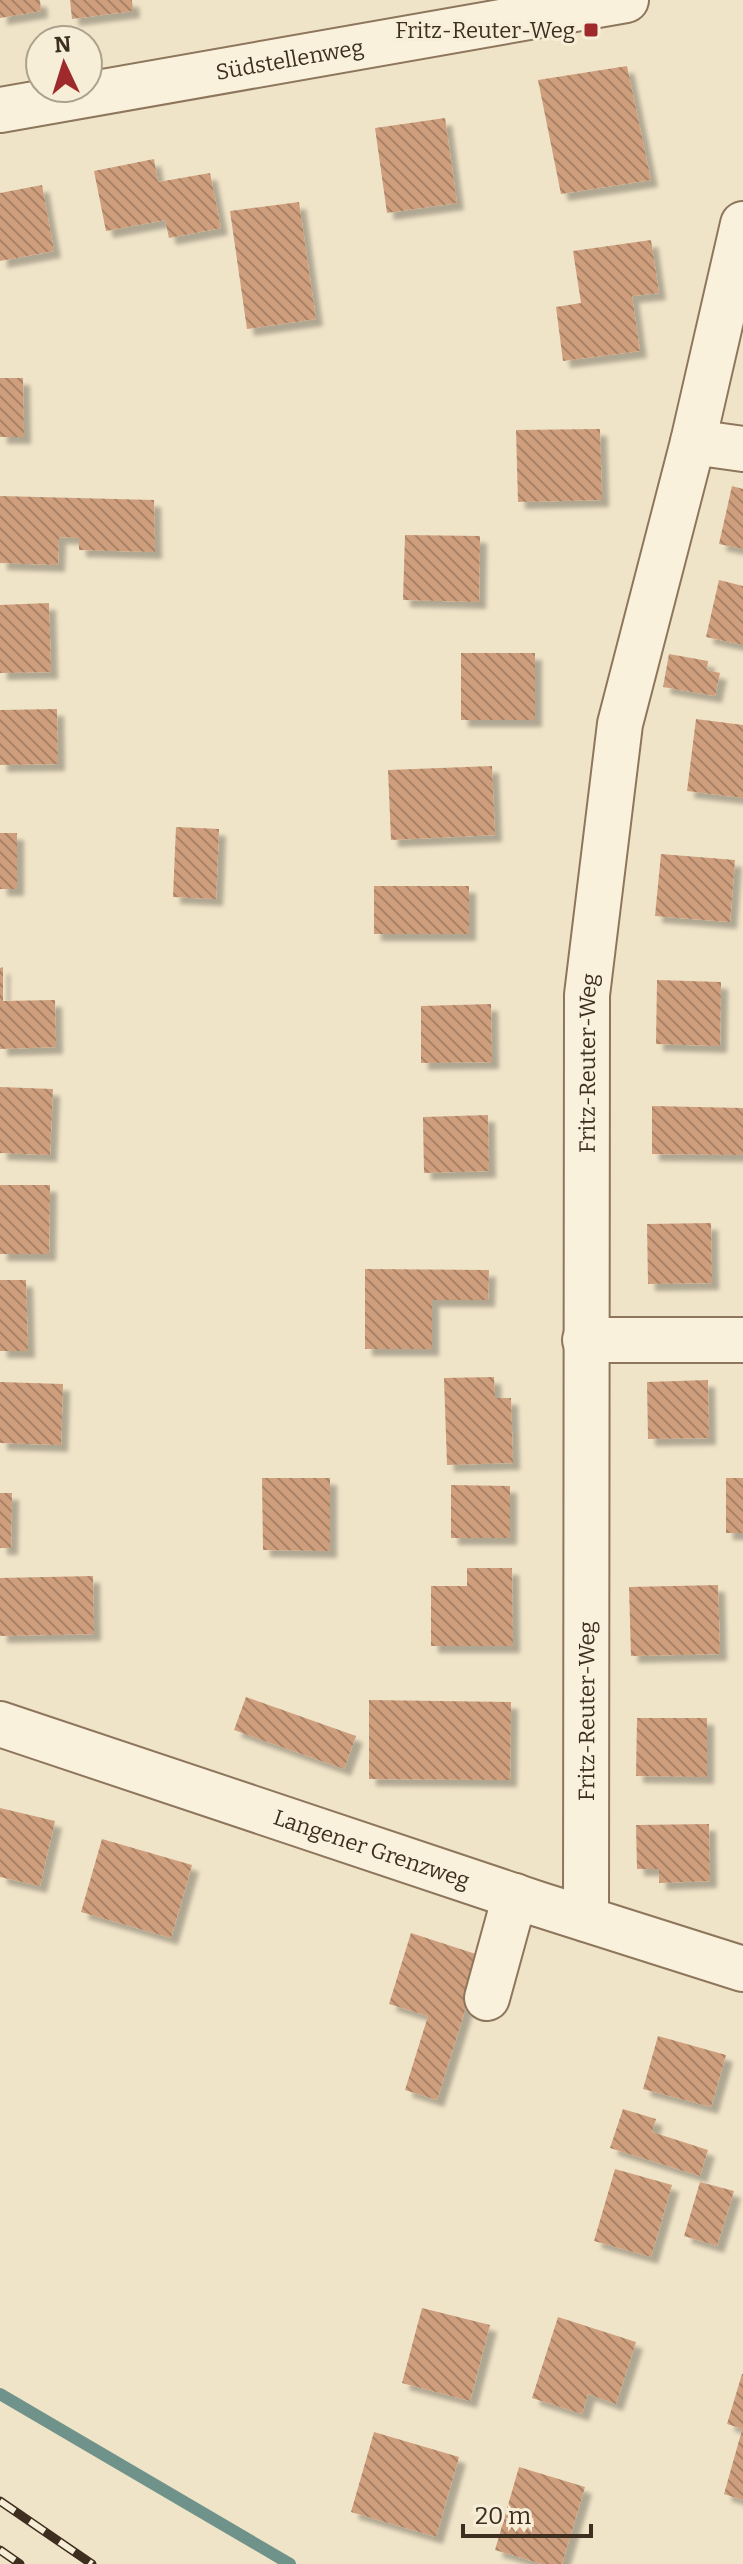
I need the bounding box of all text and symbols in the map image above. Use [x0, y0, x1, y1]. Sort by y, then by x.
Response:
place label: Fritz-Reuter-Weg [395, 17, 575, 44]
marker: Fritz-Reuter-Weg [582, 21, 600, 39]
north arrow [24, 24, 104, 104]
text: N [53, 30, 72, 59]
street label: Südstellenweg [214, 33, 365, 85]
street label: Fritz-Reuter-Weg [573, 972, 603, 1153]
street label: Fritz-Reuter-Weg [573, 1621, 600, 1801]
street label: Langener Grenzweg [270, 1803, 473, 1894]
scale bar [463, 2488, 591, 2538]
text: 20 m [475, 2502, 531, 2530]

